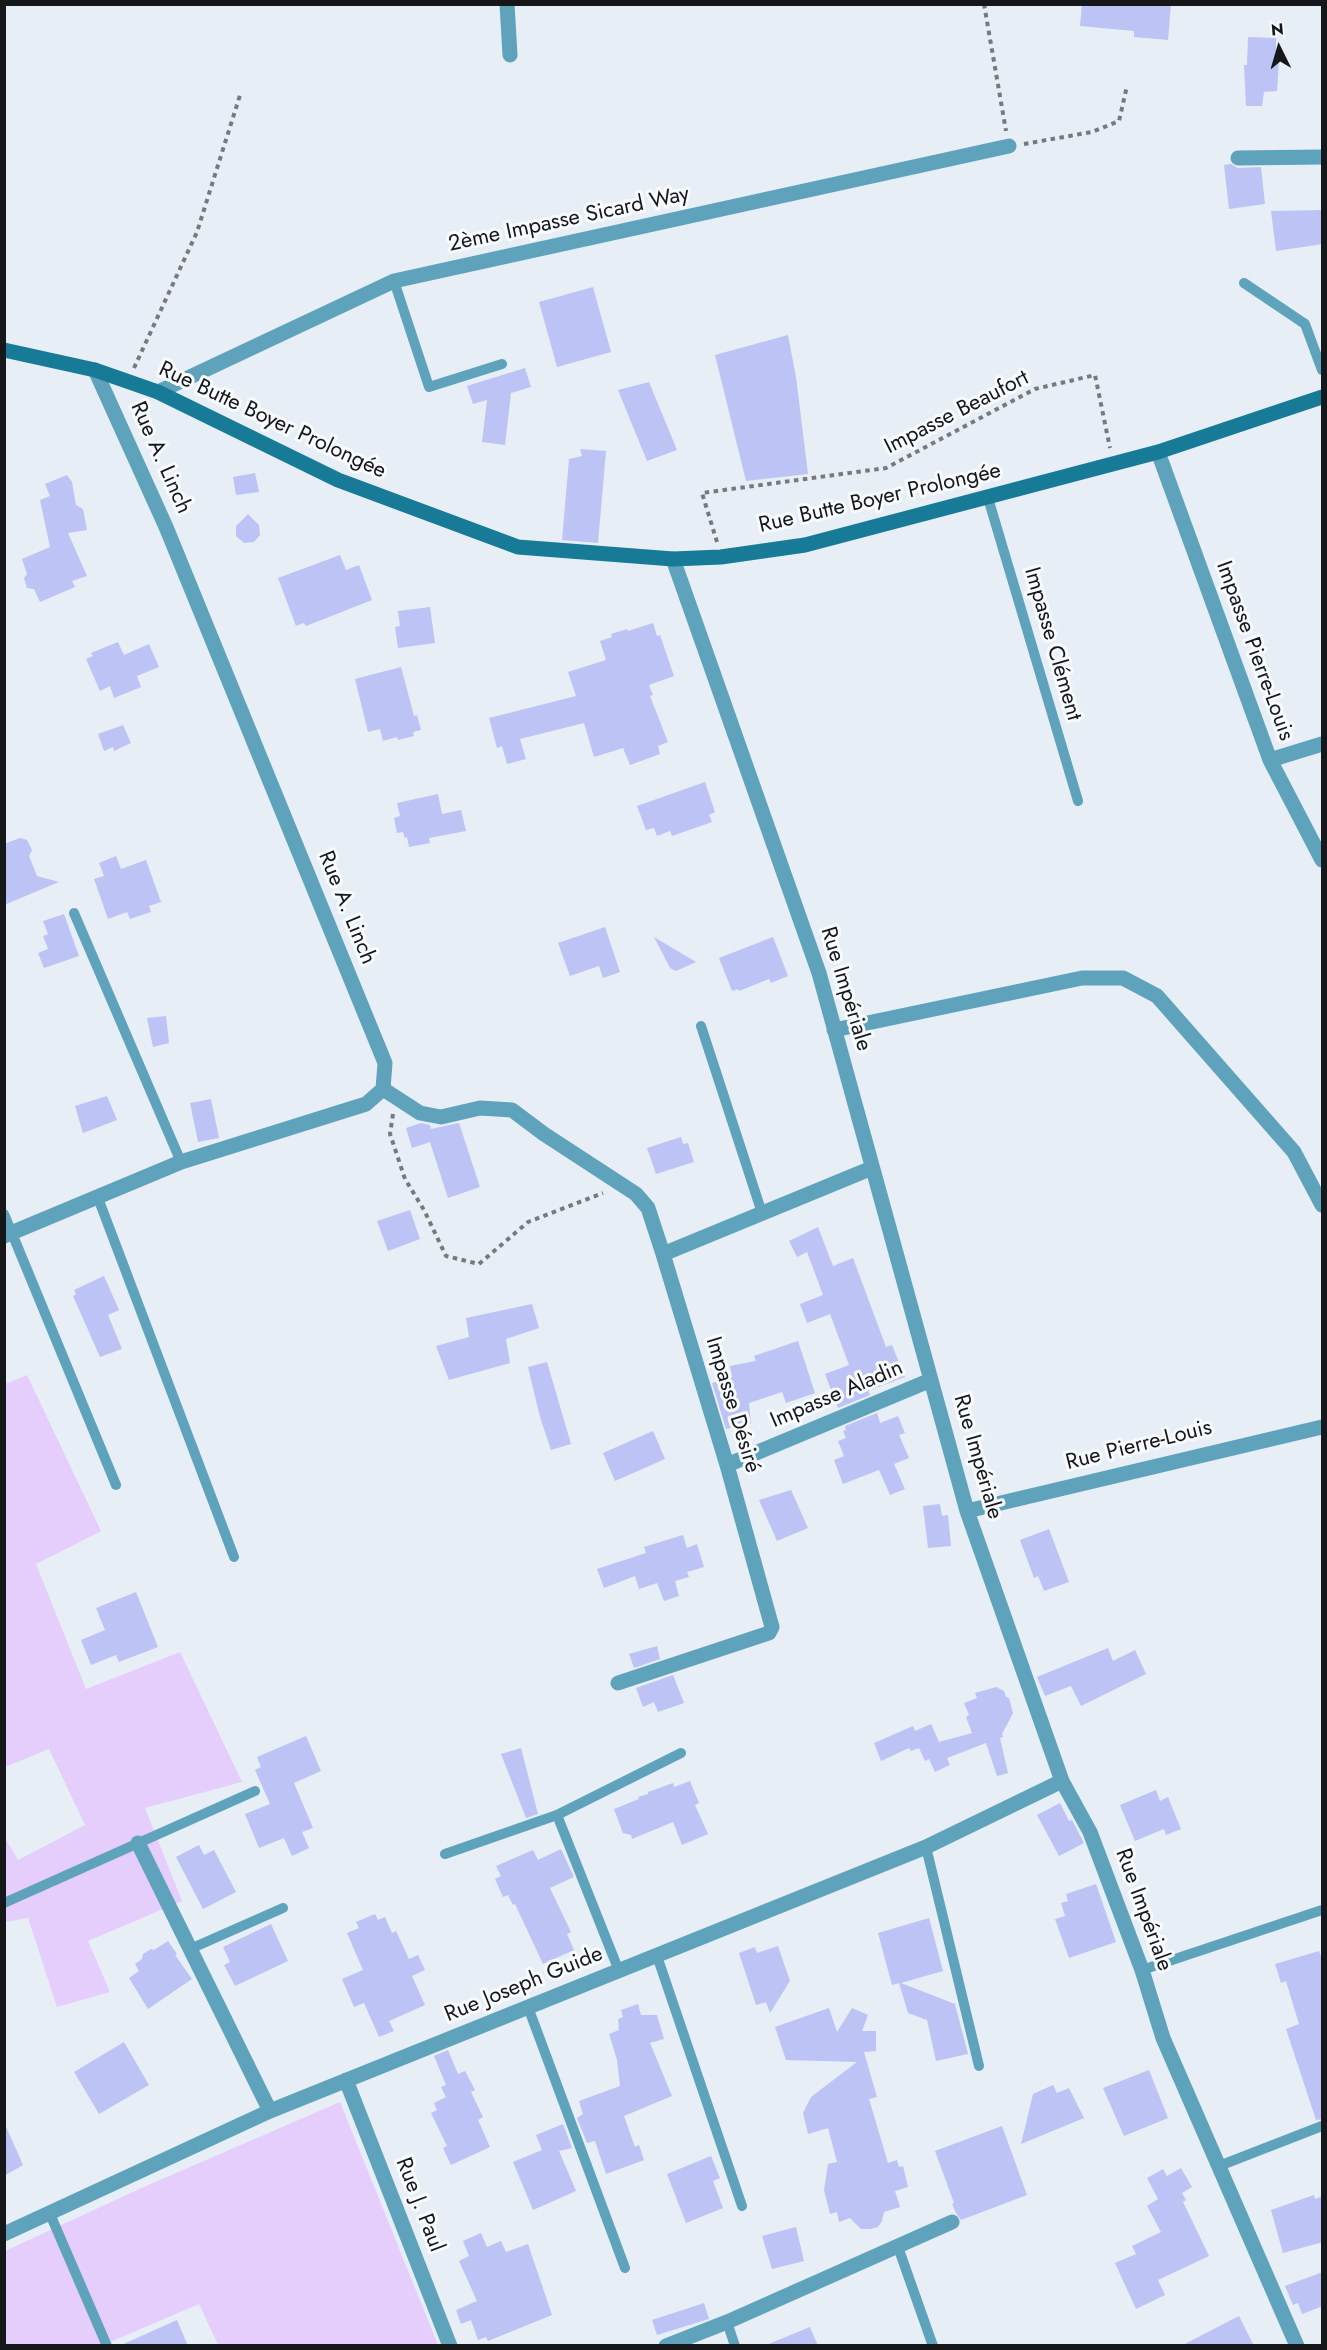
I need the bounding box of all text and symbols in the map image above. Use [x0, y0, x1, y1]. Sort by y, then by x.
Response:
north arrow [1249, 18, 1309, 78]
text: N [1270, 18, 1285, 42]
street label: 2ème Impasse Sicard Way [446, 182, 692, 258]
street label: Rue Butte Boyer Prolongée [154, 357, 390, 485]
street label: Impasse Beaufort [881, 365, 1033, 461]
street label: Rue A. Linch [124, 398, 196, 518]
street label: Rue Butte Boyer Prolongée [756, 458, 1004, 540]
street label: Impasse Pierre-Louis [1209, 558, 1299, 744]
street label: Impasse Clément [1018, 564, 1086, 724]
street label: Rue A. Linch [311, 848, 381, 968]
street label: Rue Impériale [814, 924, 876, 1054]
street label: Impasse Désiré [699, 1334, 765, 1476]
street label: Impasse Aladin [767, 1355, 907, 1435]
street label: Rue Impériale [947, 1392, 1007, 1522]
street label: Rue Pierre-Louis [1063, 1415, 1215, 1477]
street label: Rue Impériale [1109, 1845, 1177, 1975]
street label: Rue Joseph Guide [441, 1941, 607, 2029]
street label: Rue J. Paul [389, 2154, 449, 2256]

